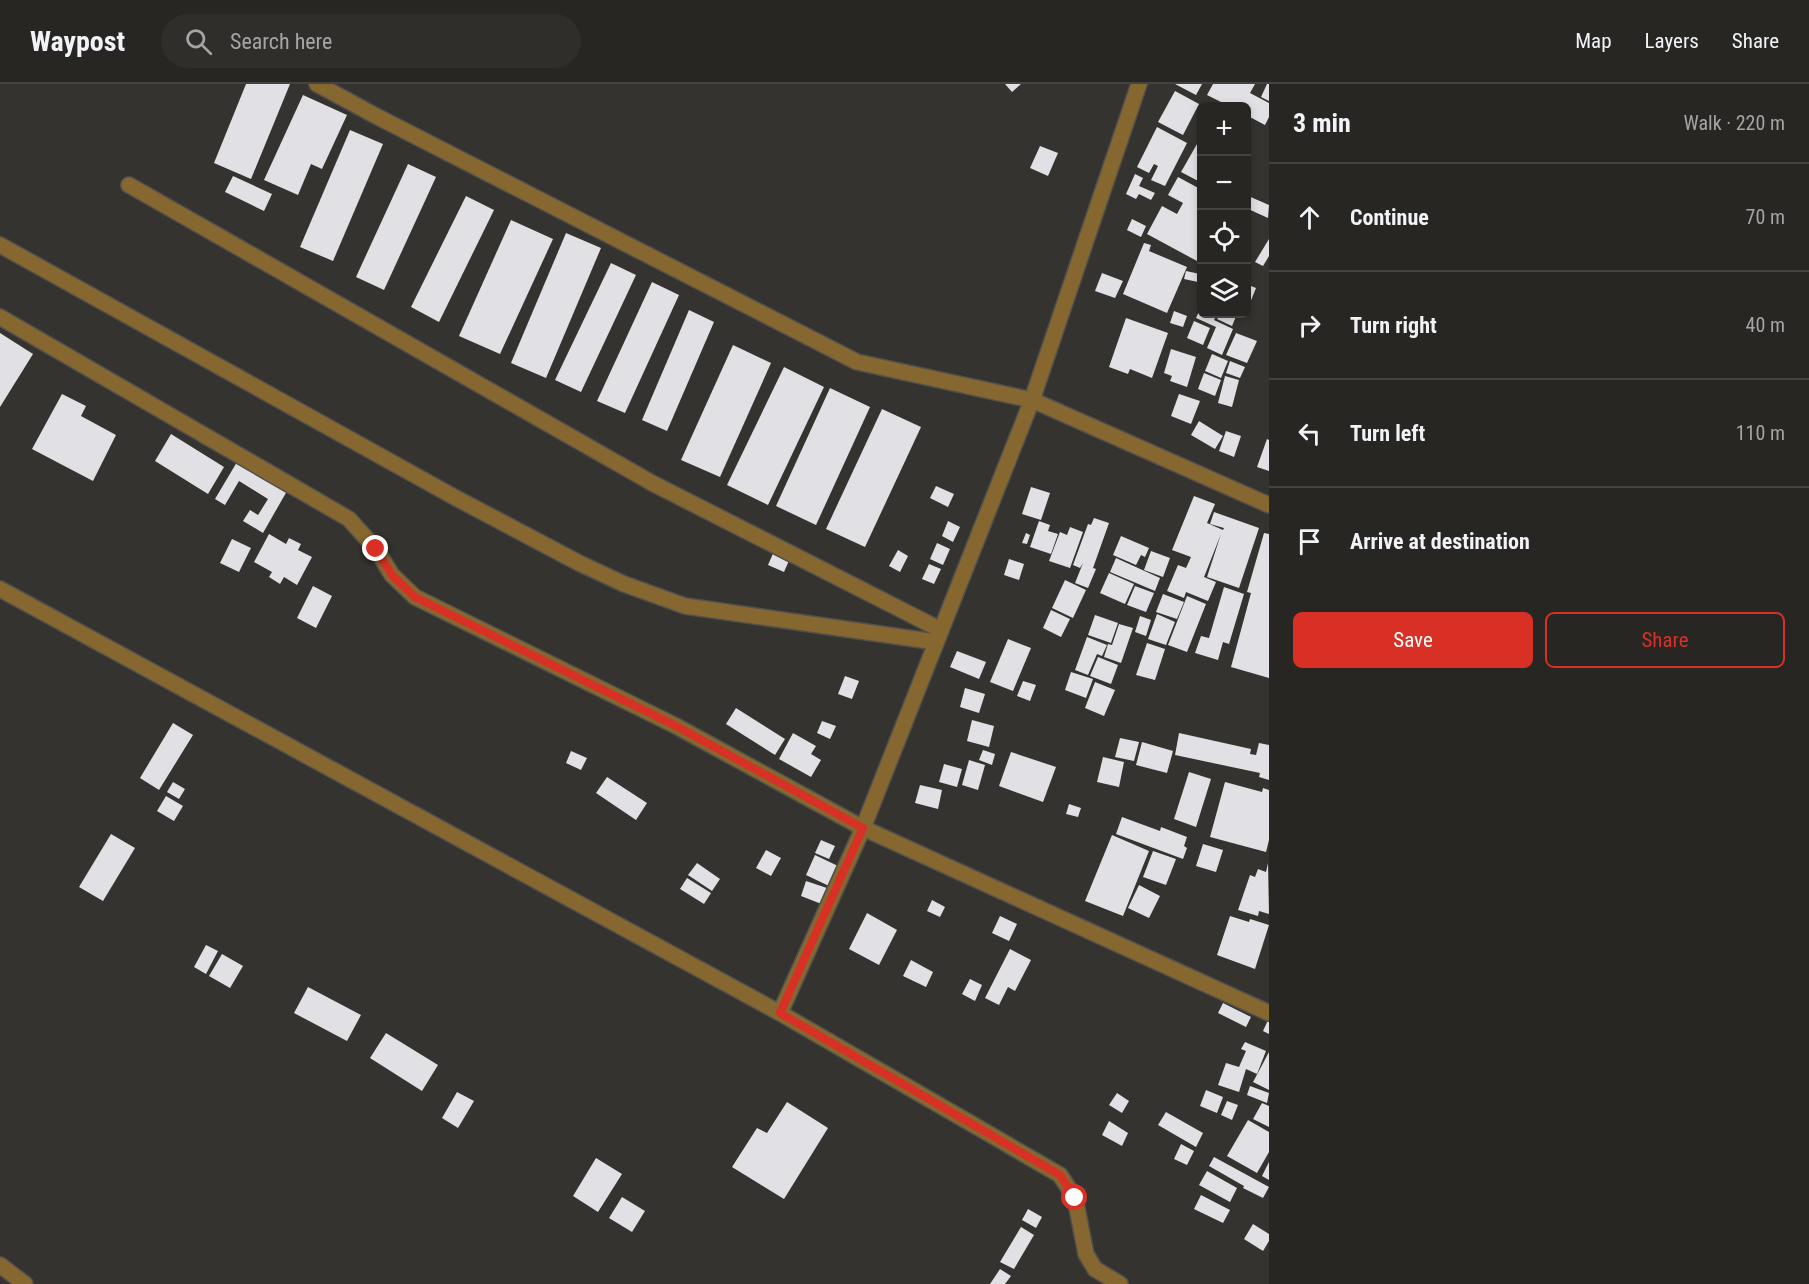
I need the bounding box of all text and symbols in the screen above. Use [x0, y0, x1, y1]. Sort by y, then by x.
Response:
search box [161, 14, 581, 68]
text: Waypost [30, 25, 125, 58]
icon: search [182, 25, 215, 58]
text: Search here [230, 29, 332, 54]
text: Map [1575, 29, 1612, 53]
text: Layers [1645, 29, 1699, 53]
text: Share [1732, 29, 1779, 53]
map controls [1197, 102, 1251, 318]
button: + [1197, 102, 1251, 156]
text: 3 min [1293, 108, 1351, 138]
text: Walk · 220 m [1684, 111, 1785, 135]
button: − [1197, 156, 1251, 210]
icon: ahead [1293, 201, 1326, 234]
text: Continue [1350, 205, 1429, 230]
text: 70 m [1746, 205, 1785, 229]
button: locate [1197, 210, 1251, 264]
button: layers [1197, 264, 1251, 318]
icon: right [1293, 309, 1326, 342]
text: Turn right [1350, 313, 1437, 338]
text: 40 m [1746, 313, 1785, 337]
icon: left [1293, 417, 1326, 450]
text: Turn left [1350, 421, 1425, 446]
text: 110 m [1736, 421, 1785, 445]
icon: arrive [1293, 525, 1326, 558]
text: Arrive at destination [1350, 529, 1530, 554]
route end [362, 535, 388, 561]
button: Save [1293, 612, 1533, 668]
button: Share [1545, 612, 1785, 668]
route start [1061, 1184, 1087, 1210]

